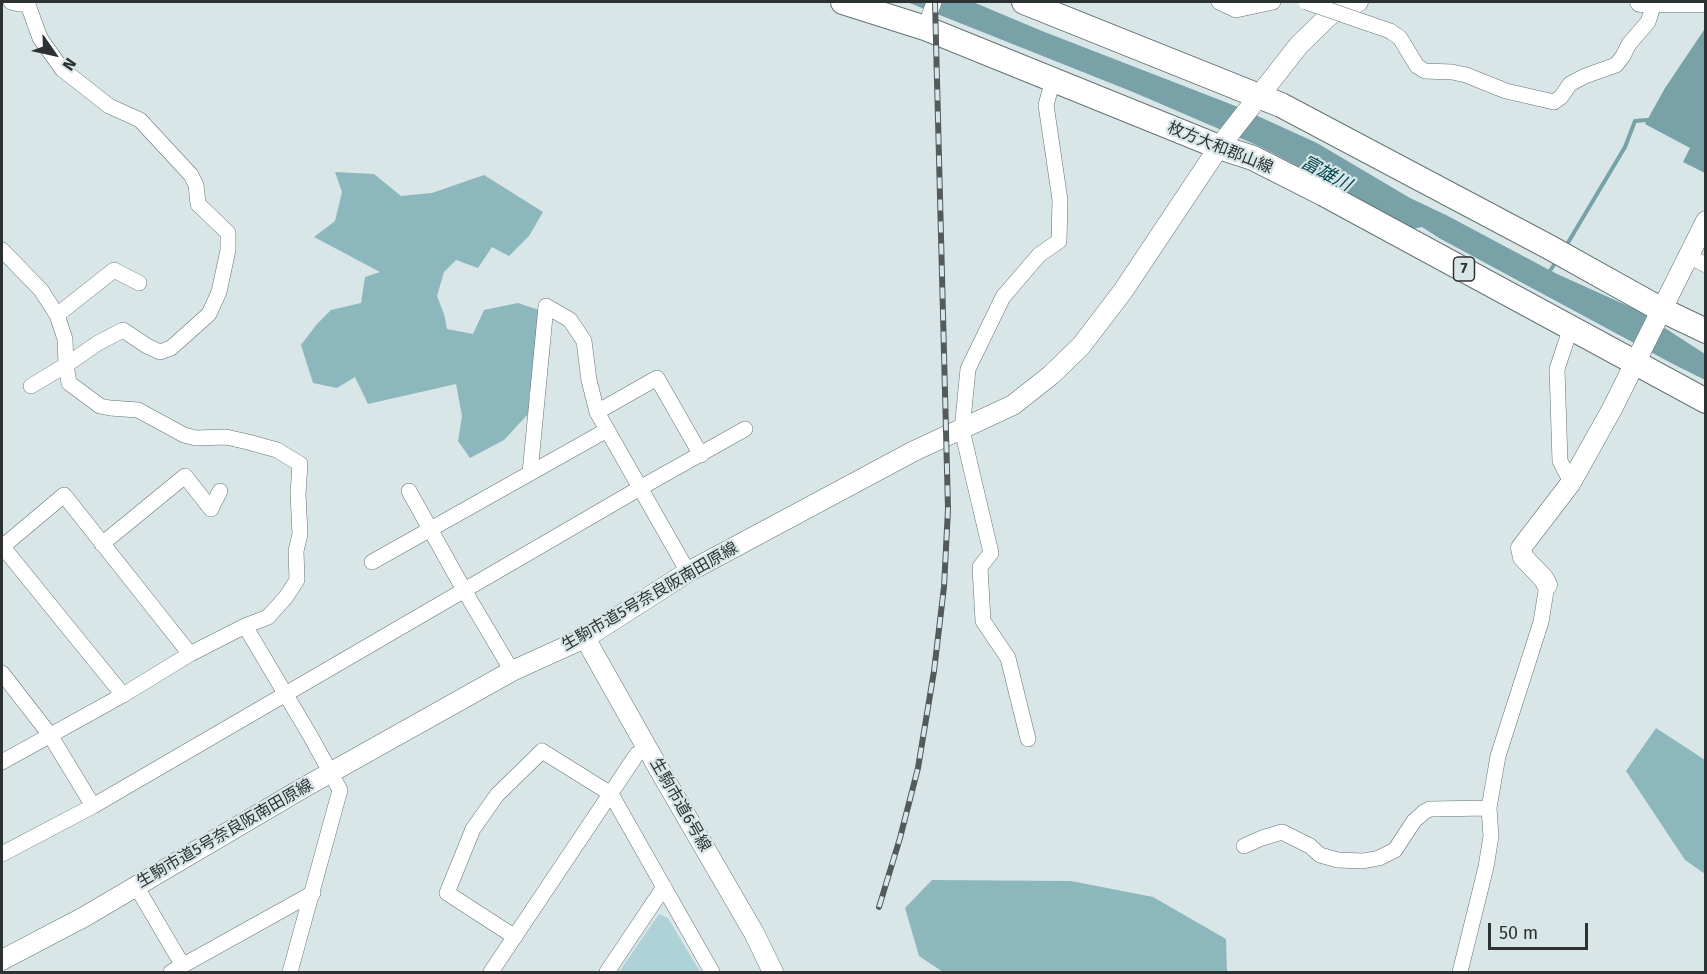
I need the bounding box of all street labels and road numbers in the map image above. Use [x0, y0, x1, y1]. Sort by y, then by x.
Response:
street label: 枚方大和郡山線 [1164, 118, 1276, 178]
road number: 7 [1454, 257, 1474, 281]
street label: 生駒市道5号奈良阪南田原線 [559, 539, 741, 655]
street label: 生駒市道6号線 [646, 755, 714, 855]
street label: 生駒市道5号奈良阪南田原線 [134, 776, 316, 892]

